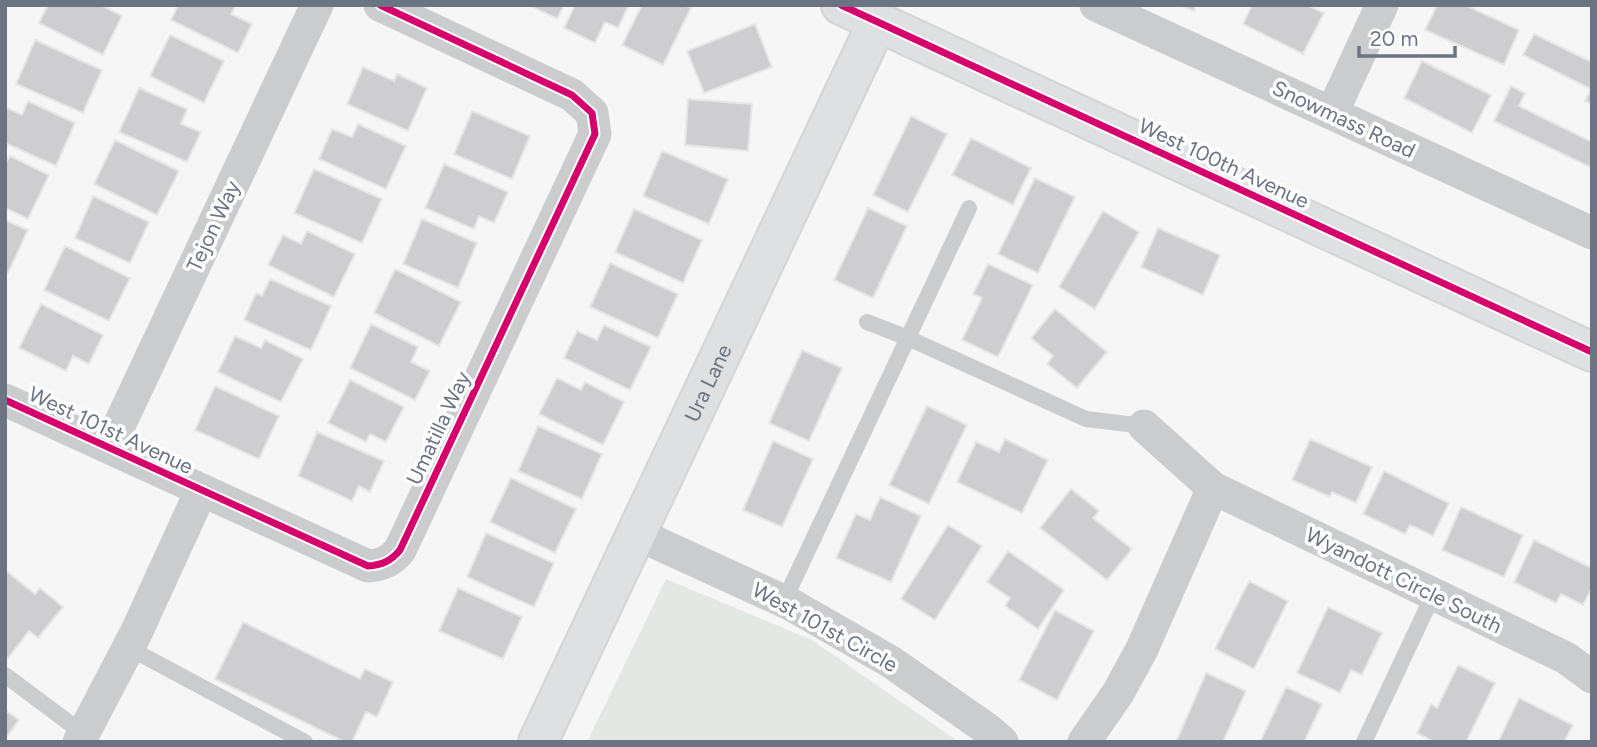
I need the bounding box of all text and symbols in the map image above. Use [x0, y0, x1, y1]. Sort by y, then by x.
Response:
scale bar [1359, 14, 1455, 58]
text: 20 m [1370, 26, 1418, 51]
street label: Snowmass Road [1269, 75, 1419, 163]
street label: West 100th Avenue [1135, 113, 1313, 213]
street label: Tejon Way [181, 177, 245, 275]
street label: Ura Lane [678, 340, 736, 426]
street label: Umatilla Way [401, 367, 475, 489]
street label: West 101st Avenue [25, 381, 197, 479]
street label: Wyandott Circle South [1302, 522, 1506, 638]
street label: West 101st Circle [748, 577, 902, 677]

